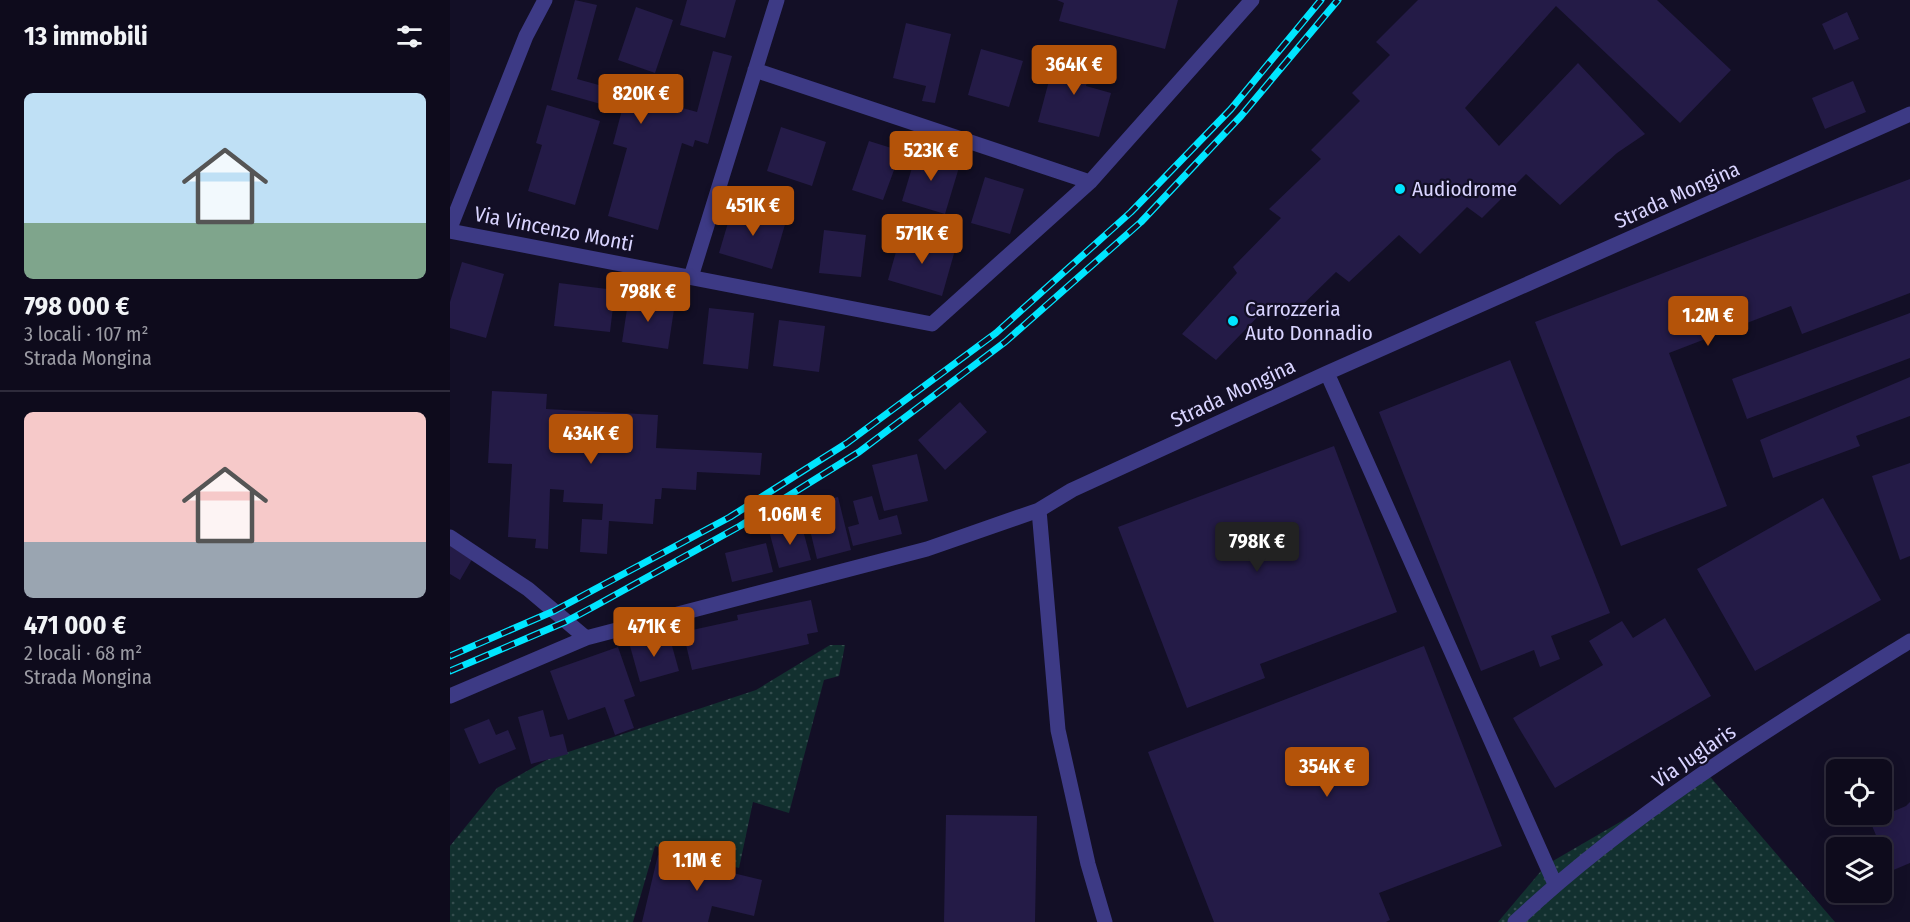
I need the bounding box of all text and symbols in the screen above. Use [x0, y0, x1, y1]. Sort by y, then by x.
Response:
icon: filters [393, 20, 426, 53]
text: 13 immobili [24, 21, 148, 52]
pin: 364K € [1025, 45, 1123, 96]
text: 364K € [1046, 52, 1102, 76]
pin: 820K € [592, 74, 690, 125]
text: 820K € [612, 81, 670, 105]
pin: 523K € [882, 131, 980, 182]
icon: home [171, 132, 279, 240]
text: 523K € [904, 138, 958, 162]
street label: Strada Mongina [1610, 156, 1744, 234]
place label: Audiodrome [1412, 176, 1517, 202]
marker: Audiodrome [1393, 182, 1407, 196]
pin: 451K € [704, 186, 802, 237]
text: 451K € [726, 193, 780, 217]
street label: Via Vincenzo Monti [472, 201, 636, 257]
pin: 571K € [873, 214, 971, 265]
text: 571K € [896, 221, 948, 245]
pin: 798K € [599, 272, 697, 323]
text: 798K € [620, 279, 676, 303]
text: 798 000 € [24, 291, 129, 322]
place label: Carrozzeria Auto Donnadio [1245, 296, 1373, 346]
pin: 1.2M € [1659, 296, 1757, 347]
text: 1.2M € [1682, 303, 1734, 327]
marker: Carrozzeria Auto Donnadio [1226, 314, 1240, 328]
text: 3 locali · 107 m² [24, 322, 149, 346]
text: Strada Mongina [24, 346, 152, 370]
street label: Strada Mongina [1167, 353, 1299, 433]
pin: 434K € [542, 414, 640, 465]
text: 434K € [563, 421, 619, 445]
icon: home [171, 451, 279, 559]
pin: 1.06M € [735, 495, 845, 546]
text: 1.06M € [758, 502, 822, 526]
pin: 798K € [1208, 522, 1306, 573]
text: 798K € [1229, 529, 1285, 553]
pin: 471K € [605, 607, 703, 658]
text: 471 000 € [24, 610, 126, 641]
text: 471K € [627, 614, 681, 638]
text: 2 locali · 68 m² [24, 641, 142, 665]
text: Strada Mongina [24, 665, 152, 689]
street label: Via Juglaris [1647, 719, 1741, 793]
pin: 354K € [1278, 747, 1376, 798]
text: 354K € [1299, 754, 1355, 778]
map controls [1826, 759, 1892, 903]
button: locate [1826, 759, 1892, 825]
button: layers [1826, 837, 1892, 903]
pin: 1.1M € [648, 841, 746, 892]
text: 1.1M € [673, 848, 721, 872]

